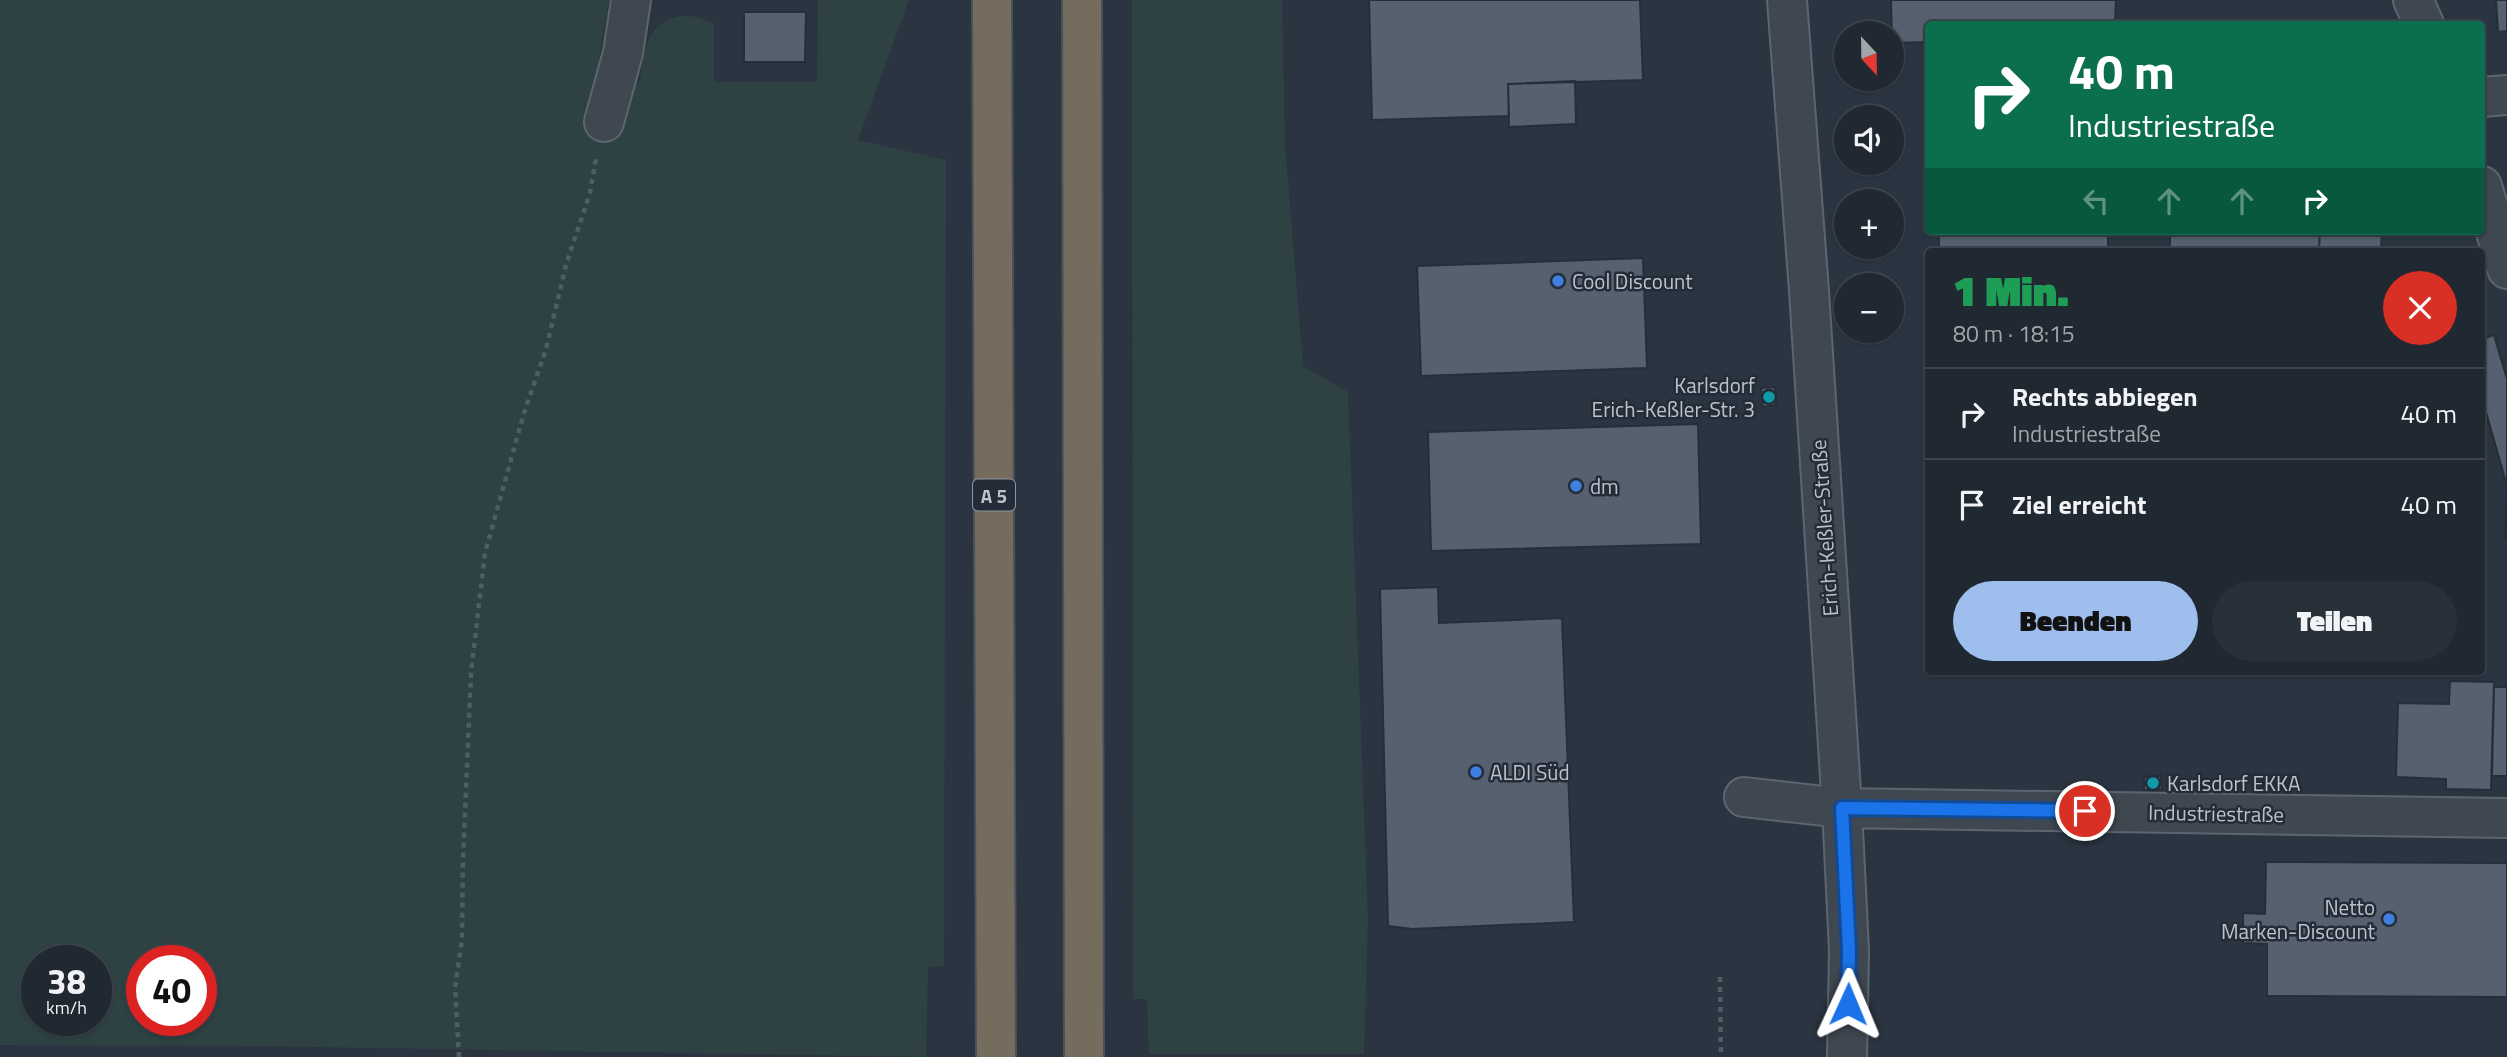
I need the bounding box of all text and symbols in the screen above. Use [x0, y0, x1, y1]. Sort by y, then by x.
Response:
north arrow [1834, 21, 1904, 91]
map controls [1834, 21, 1904, 343]
text: 40 m [2068, 33, 2175, 108]
icon: right [1953, 49, 2044, 140]
text: Industriestraße [2068, 101, 2275, 149]
button: sound [1834, 105, 1904, 175]
icon: left [2077, 182, 2115, 220]
icon: ahead [2150, 182, 2188, 220]
icon: ahead [2223, 182, 2261, 220]
icon: right [2296, 182, 2334, 220]
button: + [1834, 189, 1904, 259]
text: 1 Min. [1953, 258, 2069, 322]
place label: Cool Discount [1572, 265, 1693, 297]
button: close [2383, 271, 2457, 345]
marker: Cool Discount [1550, 273, 1566, 289]
button: − [1834, 273, 1904, 343]
text: 80 m · 18:15 [1953, 316, 2075, 351]
place label: Karlsdorf Erich-Keßler-Str. 3 [1592, 369, 1755, 425]
text: Rechts abbiegen [2012, 377, 2198, 416]
marker: Karlsdorf Erich-Keßler-Str. 3 [1761, 389, 1777, 405]
text: 40 m [2400, 394, 2457, 433]
icon: right [1953, 395, 1991, 433]
text: Industriestraße [2012, 416, 2161, 451]
street label: Erich-Keßler-Straße [1802, 439, 1846, 617]
place label: dm [1590, 470, 1619, 502]
marker: dm [1568, 478, 1584, 494]
road number: A 5 [973, 480, 1015, 510]
text: Ziel erreicht [2012, 485, 2147, 524]
text: 40 m [2400, 485, 2457, 524]
icon: arrive [1953, 486, 1991, 524]
button: Beenden [1953, 581, 2198, 661]
button: Teilen [2212, 581, 2457, 661]
place label: ALDI Süd [1490, 756, 1570, 788]
marker: ALDI Süd [1468, 764, 1484, 780]
place label: Karlsdorf EKKA [2167, 767, 2301, 799]
marker: Karlsdorf EKKA [2145, 775, 2161, 791]
pin [2055, 781, 2115, 841]
icon: arrive [2066, 792, 2104, 830]
street label: Industriestraße [2148, 796, 2284, 830]
place label: Netto Marken-Discount [2221, 891, 2376, 947]
marker: Netto Marken-Discount [2381, 911, 2397, 927]
speed limit sign: 40 [126, 945, 217, 1036]
text: 38 [47, 954, 86, 1008]
position arrow [1811, 967, 1885, 1041]
text: km/h [46, 994, 87, 1021]

